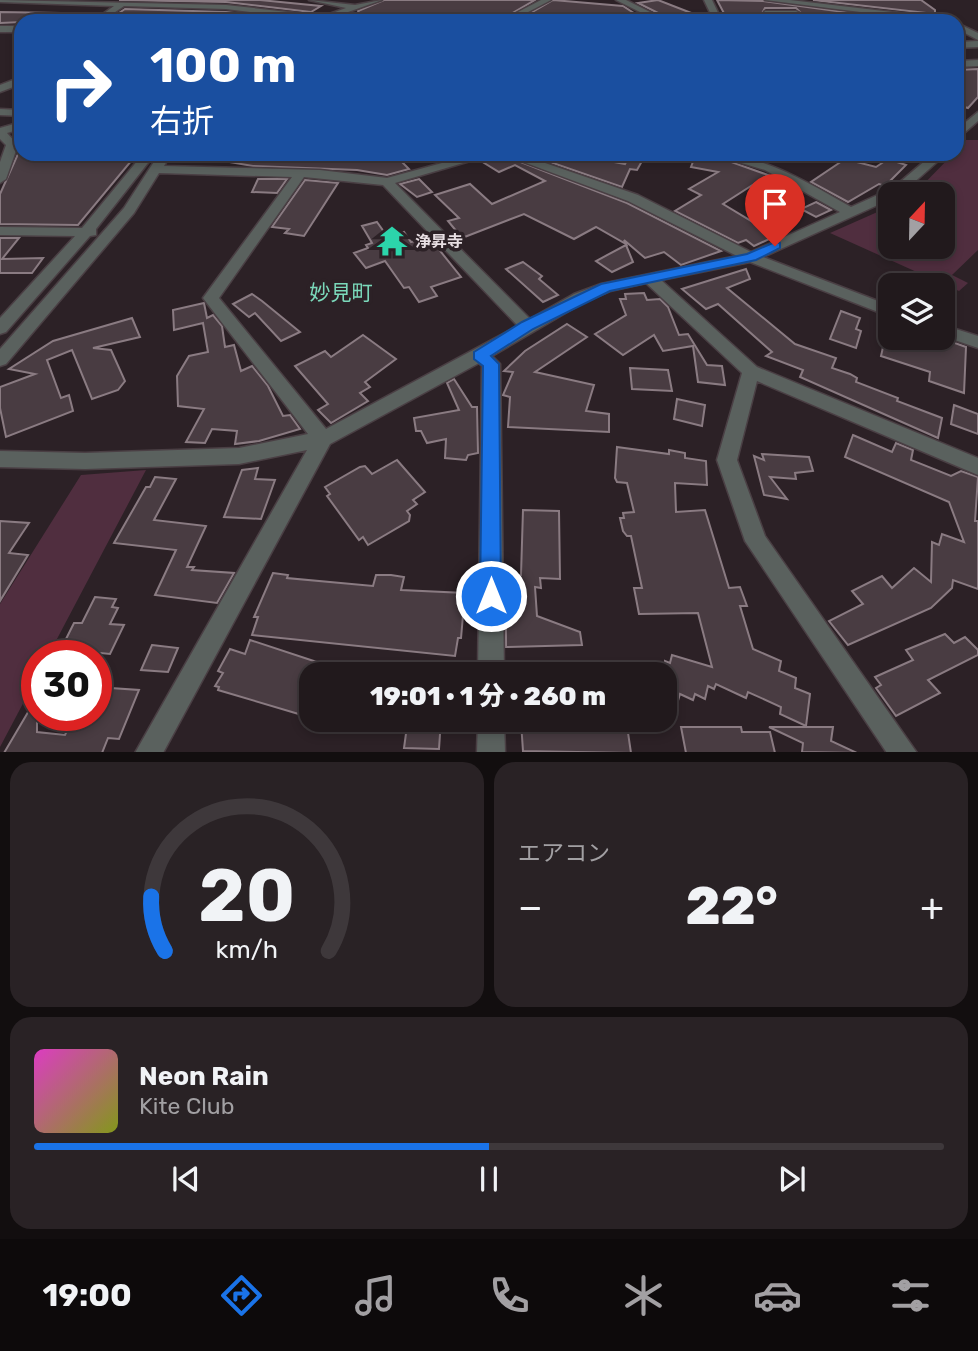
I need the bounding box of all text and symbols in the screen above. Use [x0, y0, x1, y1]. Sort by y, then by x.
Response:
text: 100 m [150, 36, 296, 94]
icon: right [35, 42, 126, 133]
text: 右折 [150, 102, 214, 140]
pin [745, 174, 805, 246]
north arrow [878, 182, 956, 259]
map controls [878, 182, 955, 350]
icon: arrive [756, 185, 794, 223]
temple icon: 浄昇寺 [375, 224, 409, 258]
place label: 浄昇寺 [415, 232, 463, 251]
button: layers [878, 273, 955, 350]
district label: 妙見町 [310, 280, 373, 305]
position arrow [454, 559, 528, 633]
speed limit sign: 30 [21, 640, 112, 731]
text: 19:01 · 1 分 · 260 m [370, 681, 606, 712]
text: エアコン [518, 839, 610, 867]
text: 20 [199, 853, 295, 939]
text: 22° [685, 875, 778, 937]
text: − [518, 884, 543, 930]
text: + [920, 884, 944, 930]
text: km/h [216, 934, 278, 963]
text: Neon Rain [139, 1061, 269, 1092]
text: Kite Club [139, 1092, 234, 1120]
icon: previous [167, 1160, 205, 1198]
icon: pause [470, 1160, 508, 1198]
icon: next [773, 1160, 811, 1198]
icon: directions [217, 1271, 266, 1320]
icon: music [351, 1271, 400, 1320]
icon: phone [485, 1271, 534, 1320]
icon: climate [619, 1271, 668, 1320]
icon: car [753, 1271, 802, 1320]
icon: filters [886, 1271, 935, 1320]
text: 19:00 [42, 1276, 132, 1314]

